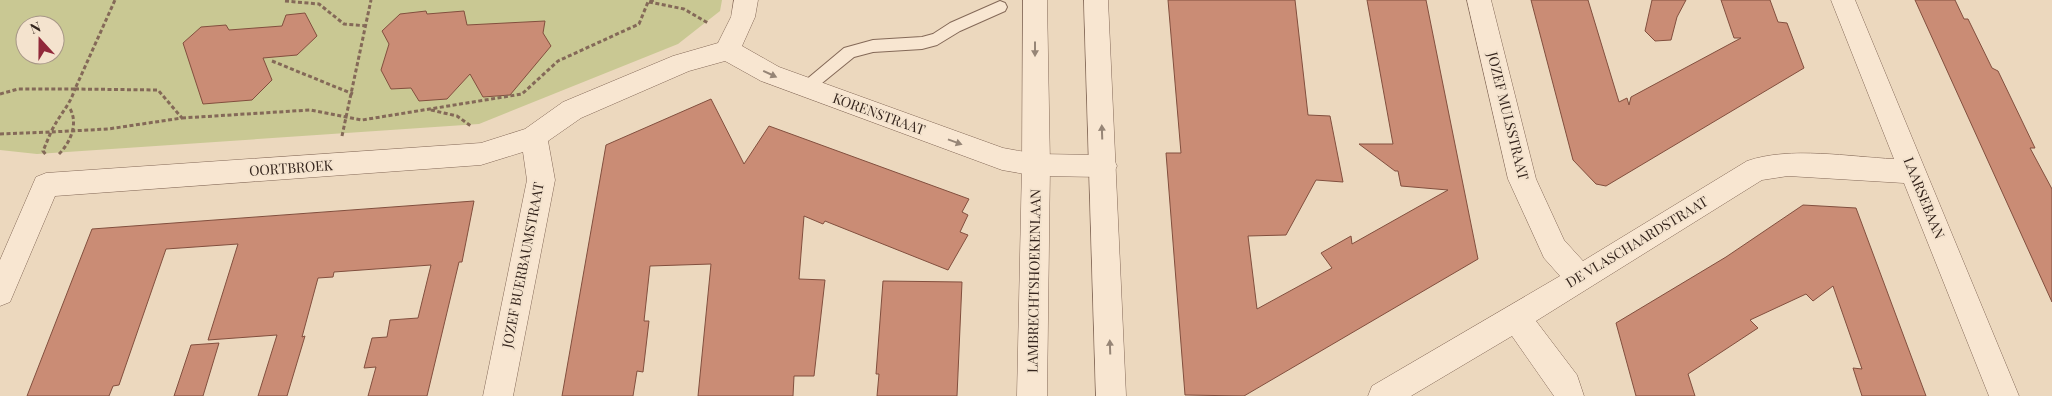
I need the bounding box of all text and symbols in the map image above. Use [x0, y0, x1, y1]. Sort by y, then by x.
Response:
north arrow [15, 15, 65, 65]
text: N [27, 17, 43, 38]
one-way arrow [1031, 41, 1039, 57]
street label: JOZEF MULSSTRAAT [1483, 49, 1534, 182]
one-way arrow [763, 70, 777, 78]
street label: KORENSTRAAT [830, 88, 928, 139]
one-way arrow [1097, 124, 1105, 140]
one-way arrow [948, 138, 963, 146]
street label: LAARSEBAAN [1899, 154, 1950, 242]
street label: OORTBROEK [248, 155, 334, 180]
street label: JOZEF BUERBAUMSTRAAT [497, 180, 548, 351]
street label: LAMBRECHTSHOEKENLAAN [1022, 189, 1045, 373]
street label: DE VLASCHAARDSTRAAT [1562, 191, 1712, 292]
one-way arrow [1105, 339, 1113, 355]

